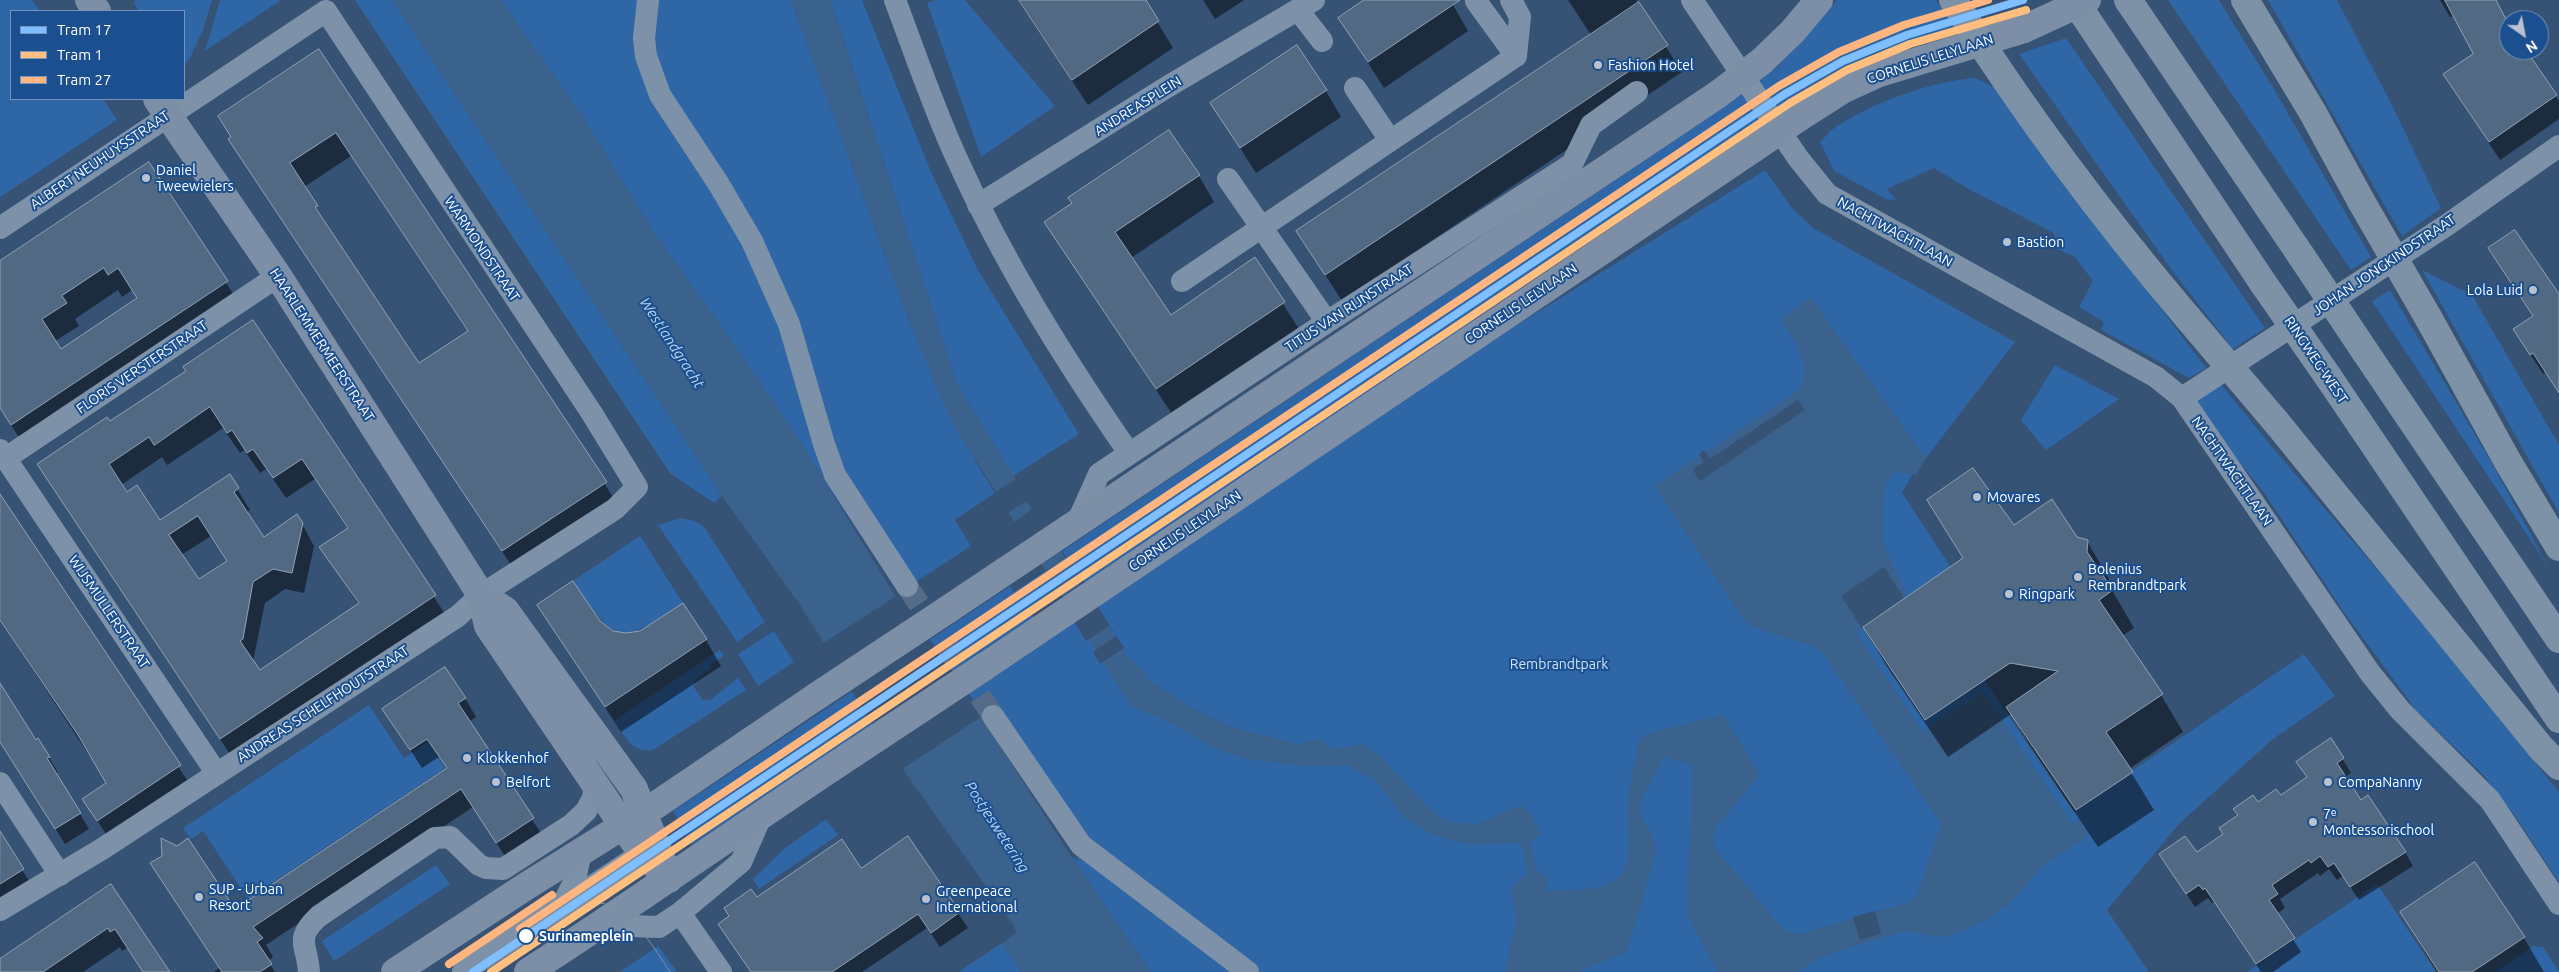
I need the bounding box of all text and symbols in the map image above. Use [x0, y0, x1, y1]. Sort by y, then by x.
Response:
legend [10, 10, 185, 100]
north arrow [2499, 10, 2549, 60]
text: Tram 17 [57, 21, 112, 38]
street label: CORNELIS LELYLAAN [1865, 31, 1995, 87]
text: N [2523, 37, 2540, 56]
text: Tram 1 [57, 46, 103, 63]
place label: Fashion Hotel [1608, 57, 1694, 73]
marker: Fashion Hotel [1592, 59, 1604, 71]
text: Tram 27 [57, 71, 112, 88]
street label: ANDREASPLEIN [1091, 73, 1185, 139]
street label: ALBERT NEUHUYSSTRAAT [27, 107, 173, 213]
place label: Daniel Tweewielers [156, 162, 234, 194]
marker: Daniel Tweewielers [140, 172, 152, 184]
street label: WARMONDSTRAAT [441, 193, 523, 305]
street label: NACHTWACHTLAAN [1834, 193, 1956, 271]
street label: JOHAN JONGKINDSTRAAT [2309, 211, 2459, 319]
place label: Bastion [2017, 234, 2064, 250]
marker: Bastion [2001, 236, 2013, 248]
street label: TITUS VAN RIJNSTRAAT [1282, 260, 1416, 356]
street label: CORNELIS LELYLAAN [1462, 260, 1580, 348]
street label: HAARLEMMERMEERSTRAAT [266, 265, 378, 425]
place label: Lola Luid [2467, 282, 2523, 298]
marker: Lola Luid [2527, 284, 2539, 296]
water label: Westlandgracht [636, 294, 708, 392]
street label: RINGWEG-WEST [2281, 313, 2351, 407]
street label: FLORIS VERSTERSTRAAT [73, 317, 211, 417]
street label: NACHTWACHTLAAN [2188, 413, 2276, 529]
street label: CORNELIS LELYLAAN [1126, 487, 1244, 575]
place label: Movares [1987, 489, 2040, 505]
marker: Movares [1971, 491, 1983, 503]
street label: WIJSMULLERSTRAAT [65, 552, 153, 672]
place label: Bolenius Rembrandtpark [2088, 561, 2187, 594]
marker: Bolenius Rembrandtpark [2072, 571, 2084, 583]
place label: Ringpark [2019, 586, 2075, 602]
marker: Ringpark [2003, 588, 2015, 600]
street label: ANDREAS SCHELFHOUTSTRAAT [234, 642, 412, 766]
park label: Rembrandtpark [1510, 656, 1608, 672]
place label: Klokkenhof [477, 750, 549, 766]
marker: Klokkenhof [461, 752, 473, 764]
place label: Belfort [506, 774, 551, 790]
place label: CompaNanny [2338, 774, 2422, 790]
marker: Belfort [490, 776, 502, 788]
marker: CompaNanny [2322, 776, 2334, 788]
water label: Postjeswetering [961, 778, 1033, 876]
place label: 7ᵉ Montessorischool [2323, 806, 2434, 839]
marker: 7ᵉ Montessorischool [2307, 816, 2319, 828]
place label: SUP - Urban Resort [209, 881, 283, 914]
place label: Greenpeace International [936, 883, 1017, 916]
marker: SUP - Urban Resort [193, 891, 205, 903]
marker: Greenpeace International [920, 893, 932, 905]
marker: Surinameplein [517, 927, 535, 945]
place label: Surinameplein [539, 928, 633, 944]

